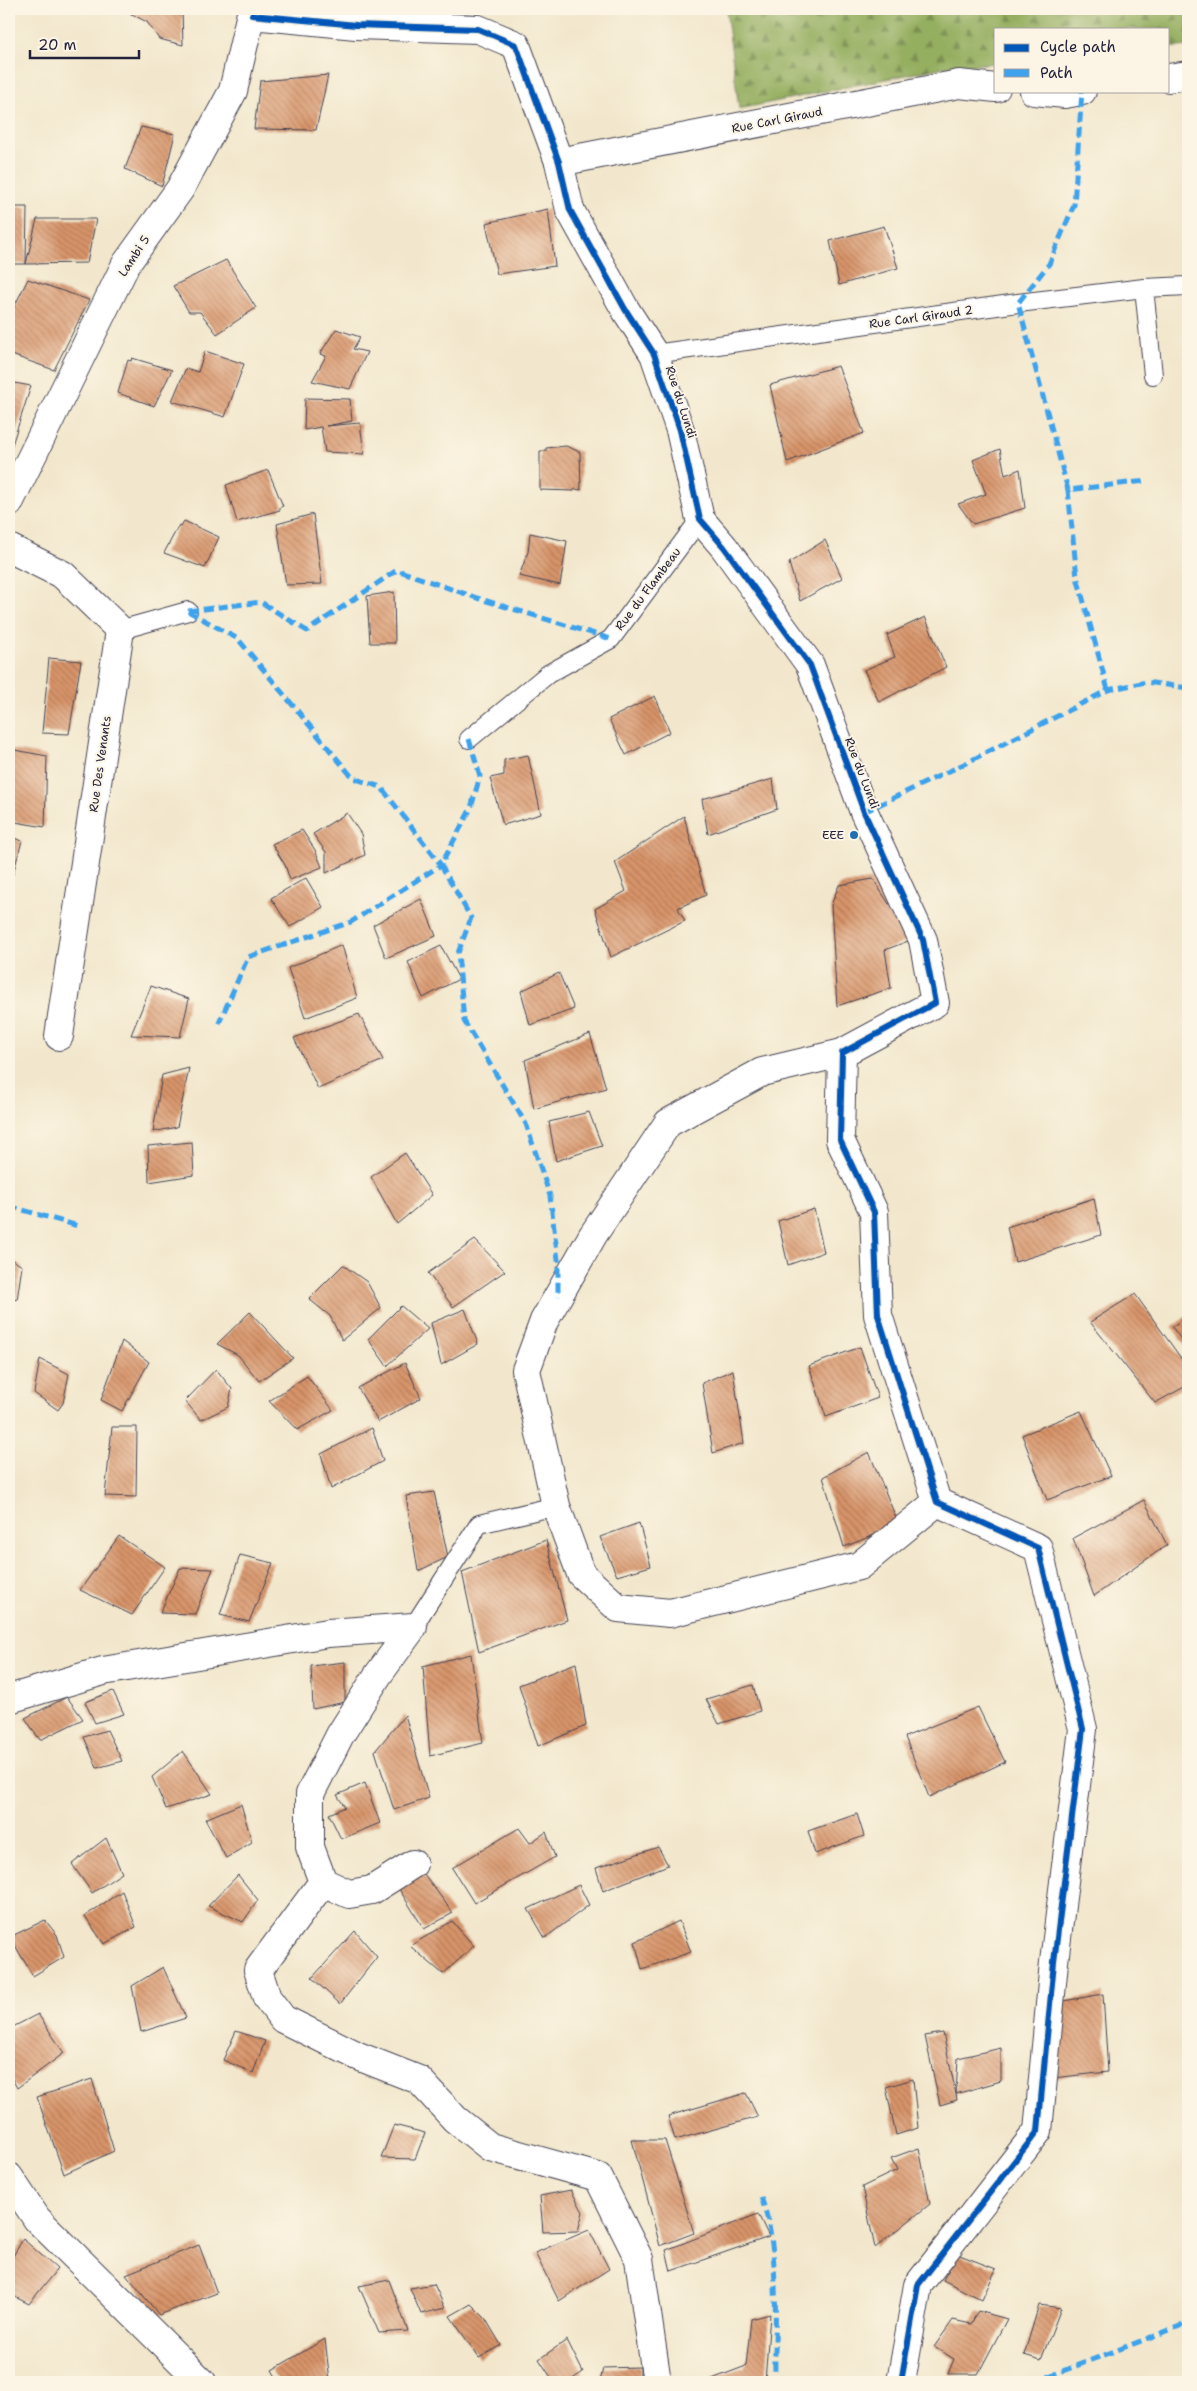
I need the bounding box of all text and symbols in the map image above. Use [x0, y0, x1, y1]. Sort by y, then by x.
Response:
scale bar [30, 28, 139, 60]
legend [994, 28, 1170, 92]
text: 20 m [38, 35, 77, 55]
text: Cycle path [1040, 37, 1116, 57]
text: Path [1040, 63, 1073, 83]
street label: Rue Carl Giraud [730, 103, 824, 137]
street label: Lambi 5 [115, 232, 153, 280]
street label: Rue Carl Giraud 2 [868, 302, 974, 332]
street label: Rue du Lundi [662, 364, 700, 440]
street label: Rue du Flambeau [612, 544, 685, 634]
street label: Rue Des Venants [85, 715, 115, 813]
street label: Rue du Lundi [841, 735, 883, 811]
place label: EEE [822, 827, 844, 843]
marker: EEE [848, 829, 860, 841]

